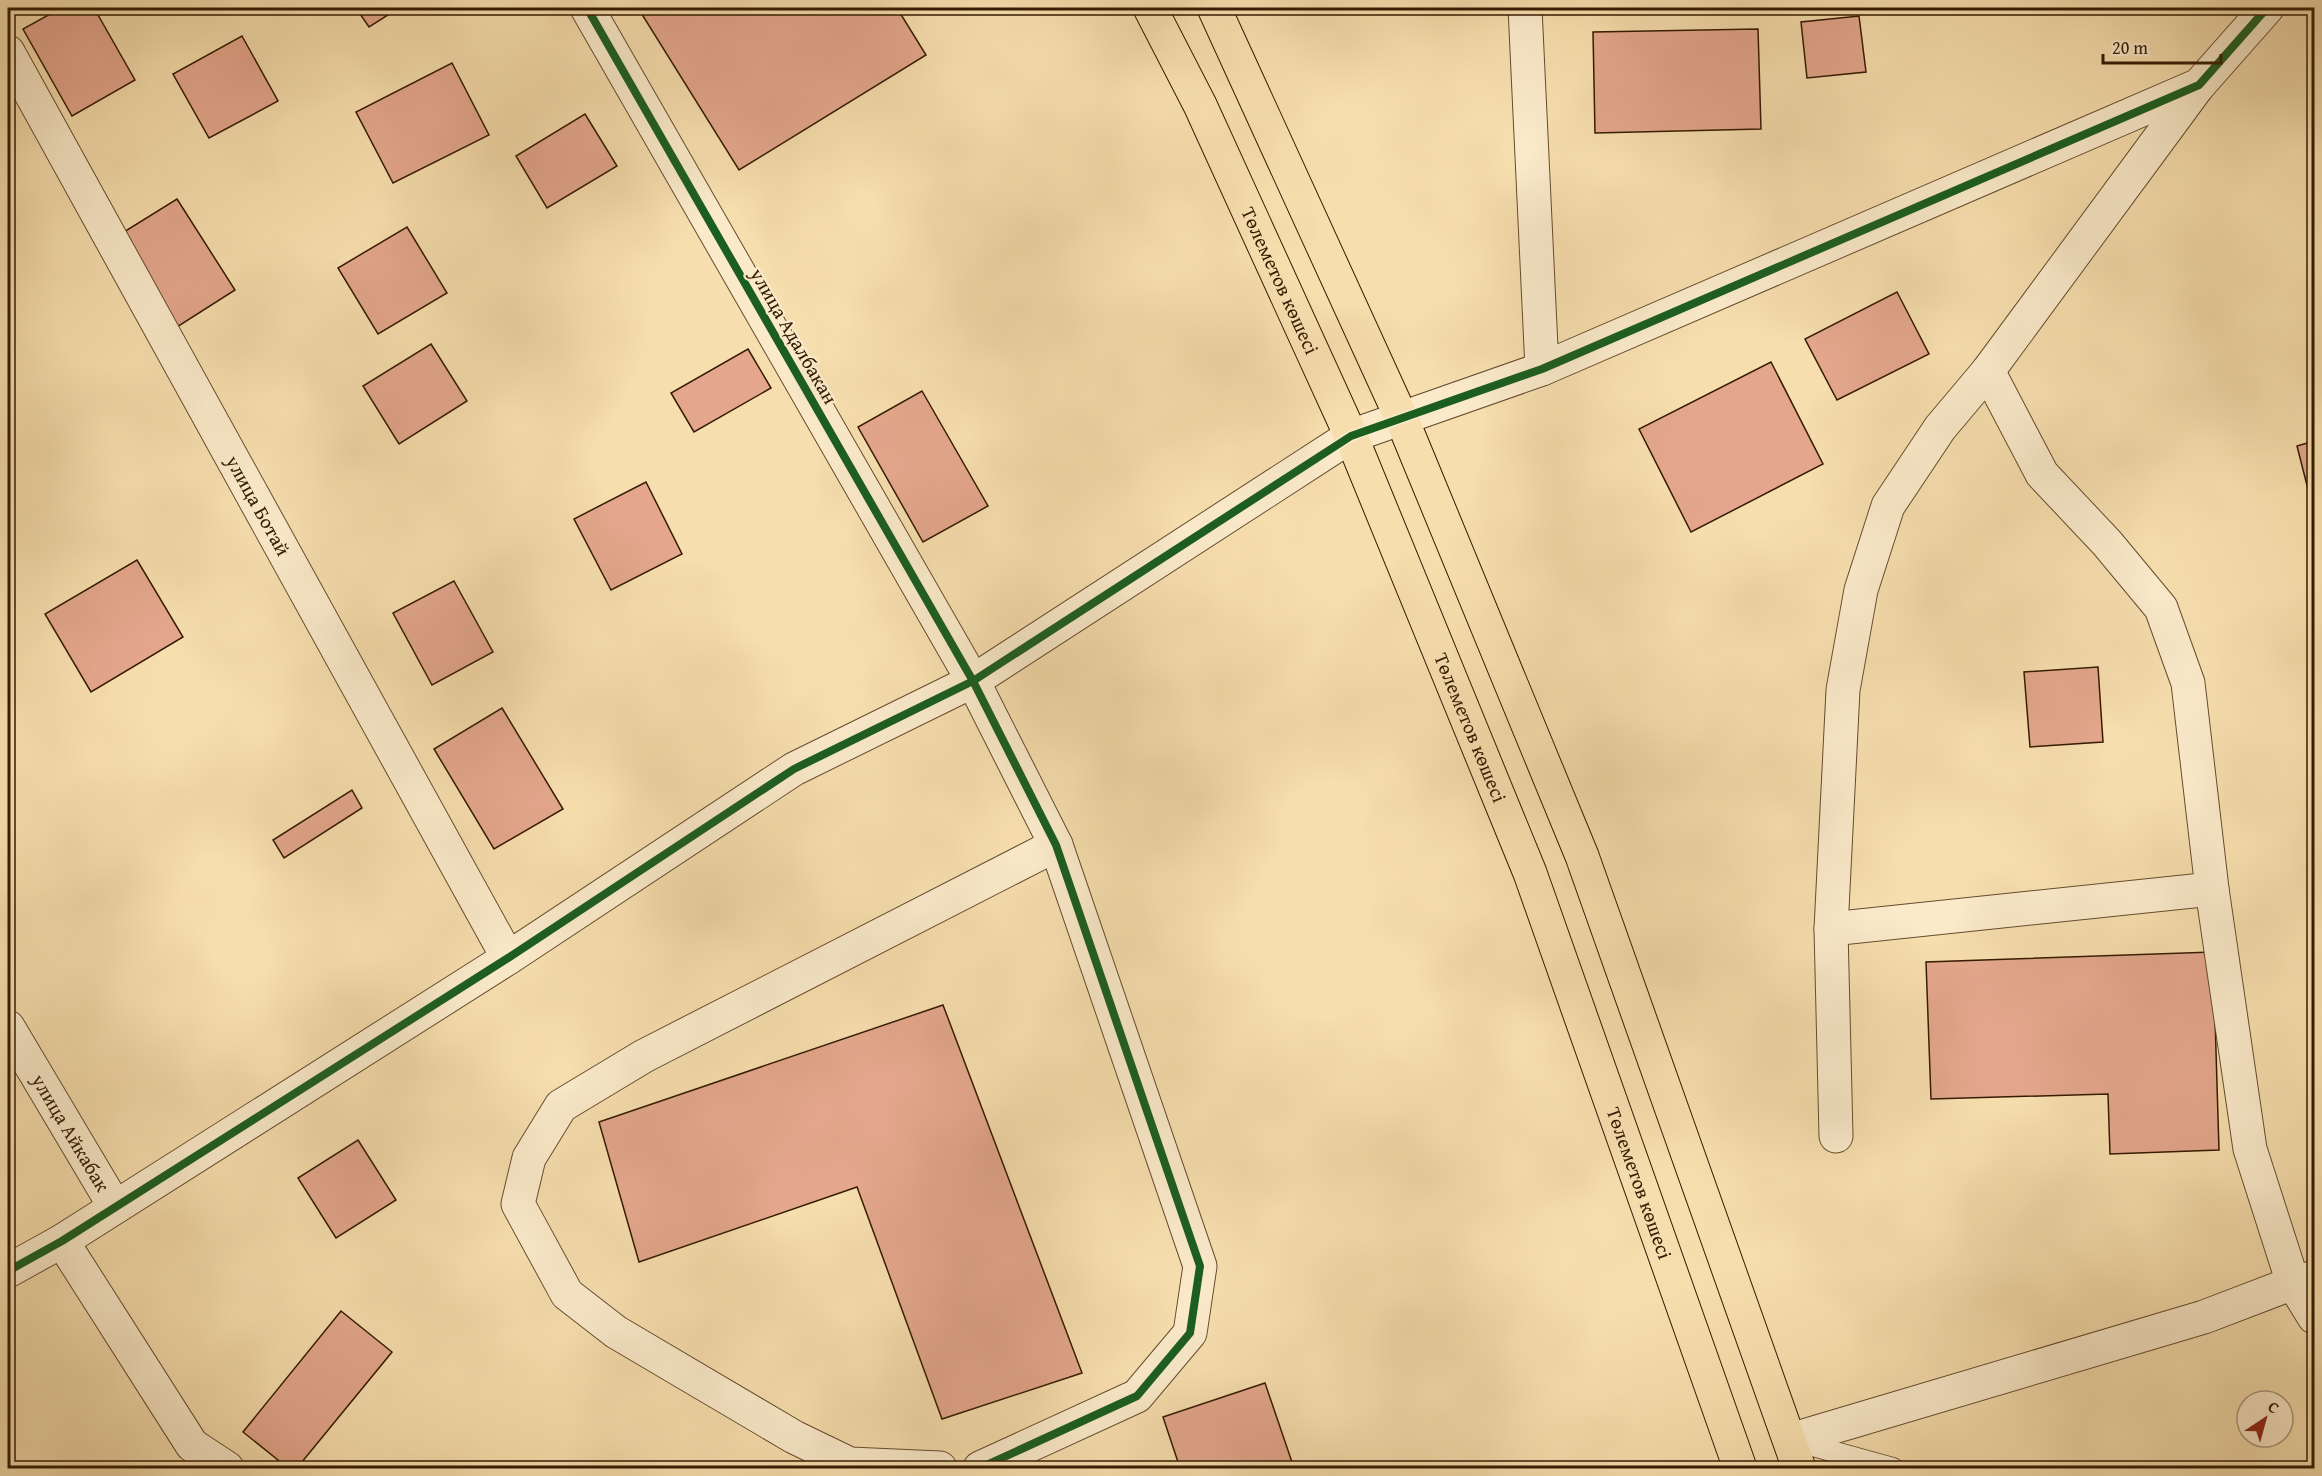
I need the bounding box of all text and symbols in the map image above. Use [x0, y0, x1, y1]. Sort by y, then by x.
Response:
scale bar [2103, 27, 2222, 65]
text: 20 m [2112, 34, 2148, 61]
street label: Төлеметов көшесі [1234, 202, 1327, 359]
street label: улица Адалбакан [743, 261, 846, 410]
street label: улица Ботай [219, 449, 298, 561]
street label: Төлеметов көшесі [1427, 648, 1515, 807]
street label: улица Айкабак [24, 1067, 118, 1197]
street label: Төлеметов көшесі [1600, 1103, 1680, 1263]
north arrow [2235, 1389, 2295, 1449]
text: С [2263, 1394, 2285, 1419]

